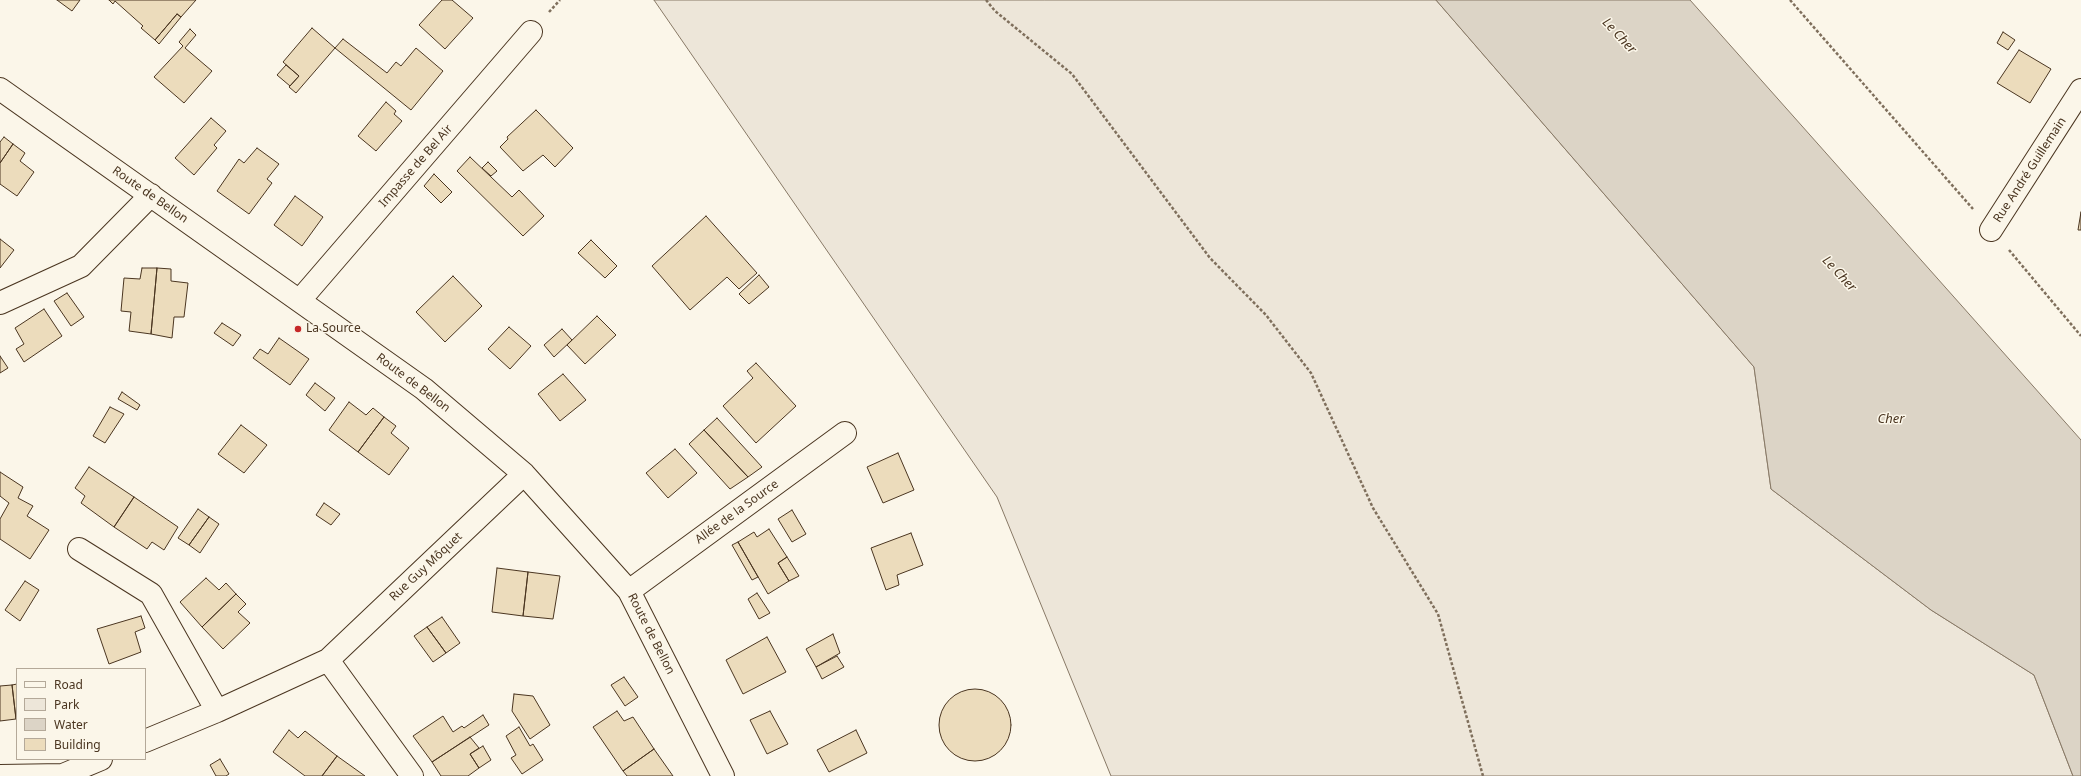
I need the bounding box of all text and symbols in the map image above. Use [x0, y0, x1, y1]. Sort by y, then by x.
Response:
water label: Le Cher [1599, 15, 1639, 57]
street label: Rue André Guillemain [1991, 115, 2069, 225]
street label: Impasse de Bel Air [376, 122, 456, 210]
street label: Route de Bellon [109, 164, 191, 226]
water label: Le Cher [1819, 253, 1859, 295]
place label: La Source [306, 322, 361, 336]
marker: La Source [293, 324, 303, 334]
street label: Route de Bellon [373, 350, 453, 416]
water label: Cher [1878, 411, 1904, 427]
street label: Allée de la Source [693, 477, 781, 547]
street label: Rue Guy Môquet [387, 530, 465, 604]
street label: Route de Bellon [624, 591, 678, 677]
legend [16, 668, 146, 760]
text: Road [54, 676, 83, 693]
text: Park [54, 696, 79, 713]
text: Water [54, 716, 88, 733]
text: Building [54, 736, 101, 753]

